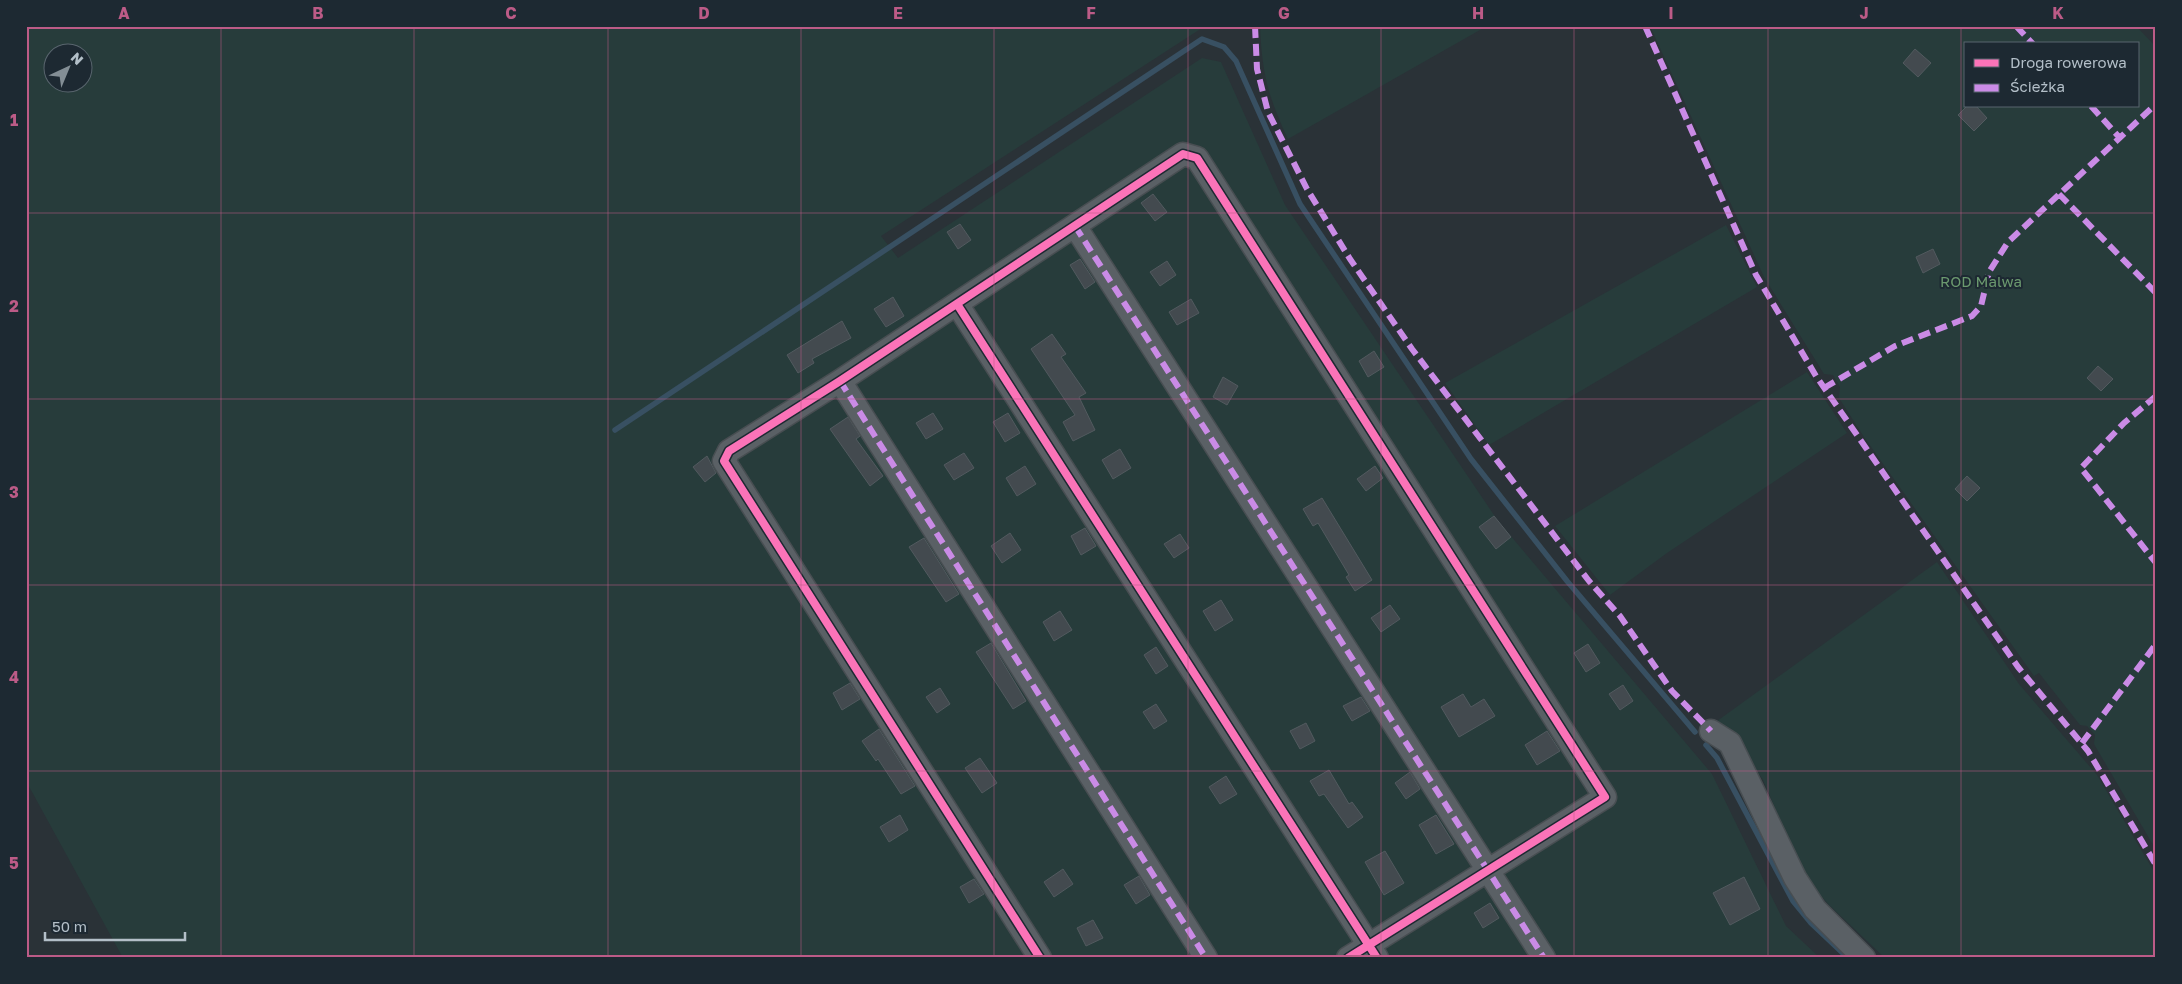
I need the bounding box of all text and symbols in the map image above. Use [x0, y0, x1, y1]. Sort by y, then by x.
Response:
text: A [118, 3, 130, 23]
text: B [312, 3, 324, 23]
text: C [505, 3, 517, 23]
text: D [698, 3, 710, 23]
text: E [893, 3, 903, 23]
text: F [1086, 3, 1096, 23]
text: G [1278, 3, 1290, 23]
text: H [1472, 3, 1484, 23]
text: I [1668, 3, 1674, 23]
text: J [1859, 3, 1869, 23]
text: K [2052, 3, 2064, 23]
north arrow [42, 42, 92, 92]
legend [1964, 42, 2140, 108]
text: N [68, 48, 87, 68]
text: Droga rowerowa [2010, 53, 2127, 71]
text: Ścieżka [2010, 77, 2065, 95]
text: 1 [10, 110, 18, 130]
park label: ROD Malwa [1940, 272, 2022, 290]
text: 2 [9, 296, 19, 316]
text: 3 [9, 482, 19, 502]
text: 4 [9, 667, 19, 687]
text: 5 [9, 853, 19, 873]
scale bar [45, 909, 185, 941]
text: 50 m [52, 917, 87, 935]

